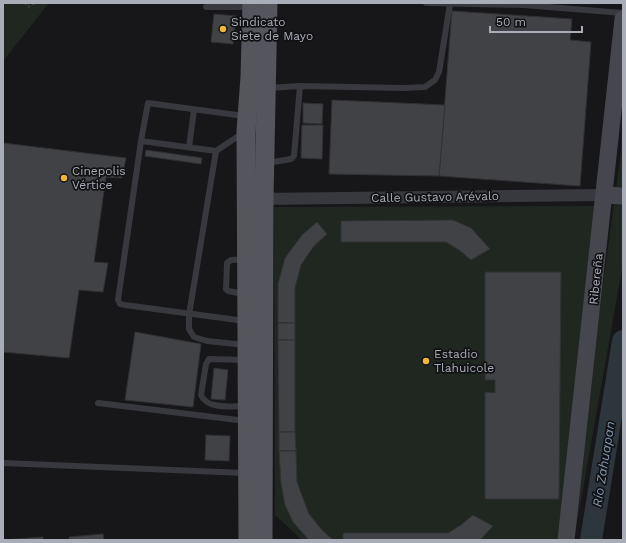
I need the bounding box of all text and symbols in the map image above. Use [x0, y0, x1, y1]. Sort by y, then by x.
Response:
scale bar [490, 8, 582, 34]
place label: Sindicato Siete de Mayo [231, 15, 313, 43]
text: 50 m [496, 15, 526, 29]
marker: Sindicato Siete de Mayo [218, 24, 228, 34]
place label: Cinepolis Vértice [72, 164, 126, 192]
marker: Cinepolis Vértice [59, 173, 69, 183]
street label: Calle Gustavo Arévalo [371, 189, 499, 205]
street label: Ribereña [586, 253, 606, 305]
place label: Estadio Tlahuicole [434, 347, 494, 375]
marker: Estadio Tlahuicole [421, 356, 431, 366]
water label: Río Zahuapan [589, 420, 618, 508]

